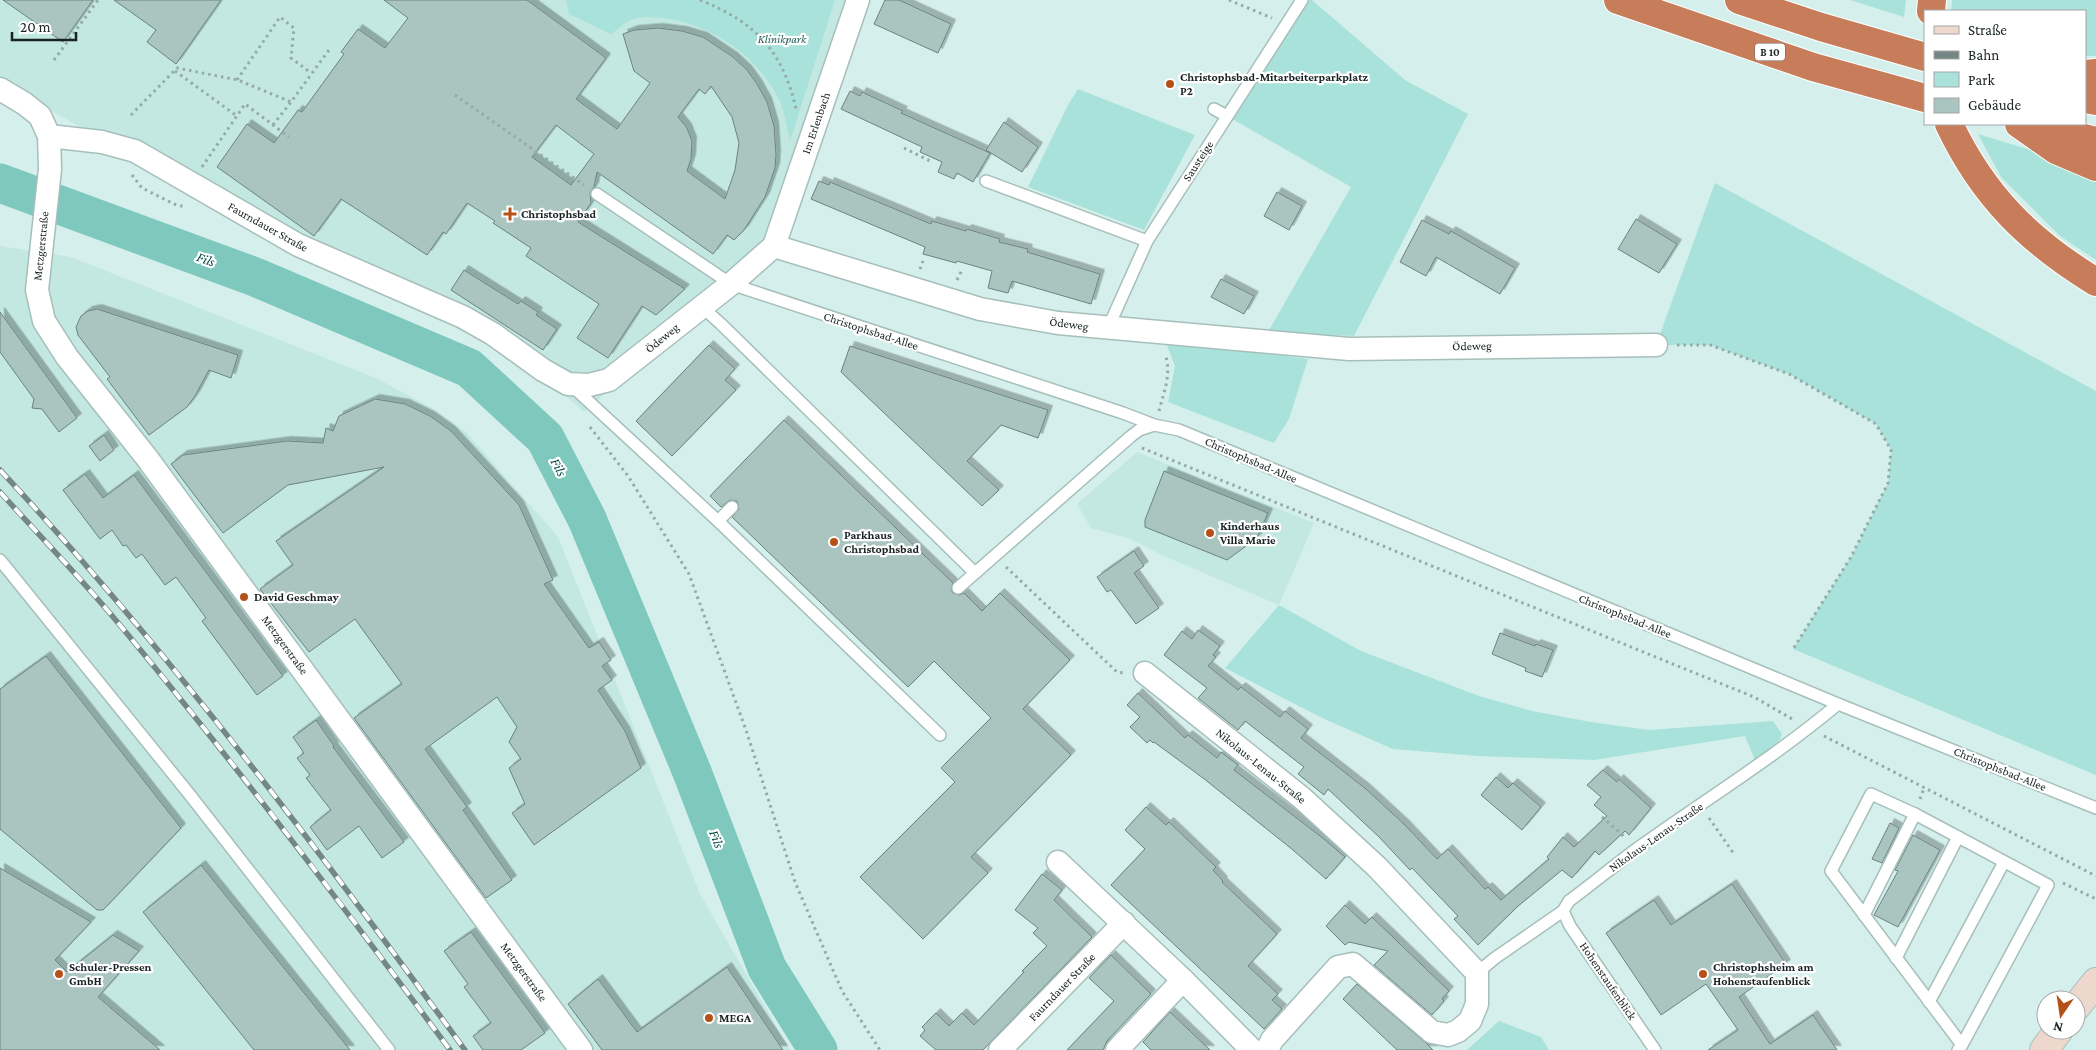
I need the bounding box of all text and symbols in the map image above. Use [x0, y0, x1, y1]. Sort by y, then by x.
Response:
scale bar [12, 10, 76, 42]
legend [1924, 10, 2086, 125]
text: 20 m [20, 19, 51, 35]
text: Straße [1968, 22, 2007, 38]
park label: Klinikpark [758, 32, 807, 46]
road number: B 10 [1755, 44, 1785, 61]
text: Bahn [1968, 47, 1999, 63]
place label: Christophsbad-Mitarbeiterparkplatz P2 [1180, 70, 1368, 98]
text: Park [1968, 72, 1995, 88]
marker: Christophsbad-Mitarbeiterparkplatz P2 [1164, 78, 1176, 90]
street label: Im Erlenbach [799, 90, 833, 156]
text: Gebäude [1968, 97, 2022, 113]
street label: Sausteige [1180, 138, 1216, 184]
street label: Faurndauer Straße [225, 199, 311, 255]
marker: Christophsbad [503, 207, 517, 221]
place label: Christophsbad [521, 207, 596, 221]
street label: Metzgerstraße [30, 211, 52, 281]
water label: Fils [195, 248, 218, 270]
street label: Christophsbad-Allee [822, 309, 920, 353]
street label: Ödeweg [1049, 315, 1090, 333]
street label: Ödeweg [642, 320, 682, 356]
street label: Ödeweg [1452, 339, 1492, 353]
street label: Christophsbad-Allee [1203, 434, 1299, 486]
water label: Fils [548, 455, 571, 479]
place label: Kinderhaus Villa Marie [1219, 519, 1279, 547]
marker: Kinderhaus Villa Marie [1204, 527, 1216, 539]
place label: Parkhaus Christophsbad [844, 528, 919, 556]
marker: Parkhaus Christophsbad [828, 536, 840, 548]
place label: David Geschmay [254, 590, 339, 604]
marker: David Geschmay [238, 591, 250, 603]
street label: Christophsbad-Allee [1577, 591, 1673, 641]
street label: Metzgerstraße [259, 613, 311, 677]
street label: Nikolaus-Lenau-Straße [1213, 725, 1309, 807]
street label: Christophsbad-Allee [1952, 744, 2048, 794]
street label: Nikolaus-Lenau-Straße [1606, 799, 1706, 875]
water label: Fils [706, 828, 728, 851]
street label: Hohenstaufenblick [1577, 939, 1639, 1023]
street label: Metzgerstraße [498, 940, 550, 1004]
street label: Faurndauer Straße [1026, 950, 1098, 1024]
place label: Schuler-Pressen GmbH [69, 960, 152, 988]
place label: Christophsheim am Hohenstaufenblick [1713, 960, 1814, 988]
marker: Schuler-Pressen GmbH [53, 968, 65, 980]
marker: Christophsheim am Hohenstaufenblick [1697, 968, 1709, 980]
north arrow [2036, 990, 2086, 1040]
place label: MEGA [719, 1011, 752, 1025]
marker: MEGA [703, 1012, 715, 1024]
text: N [2051, 1019, 2065, 1037]

